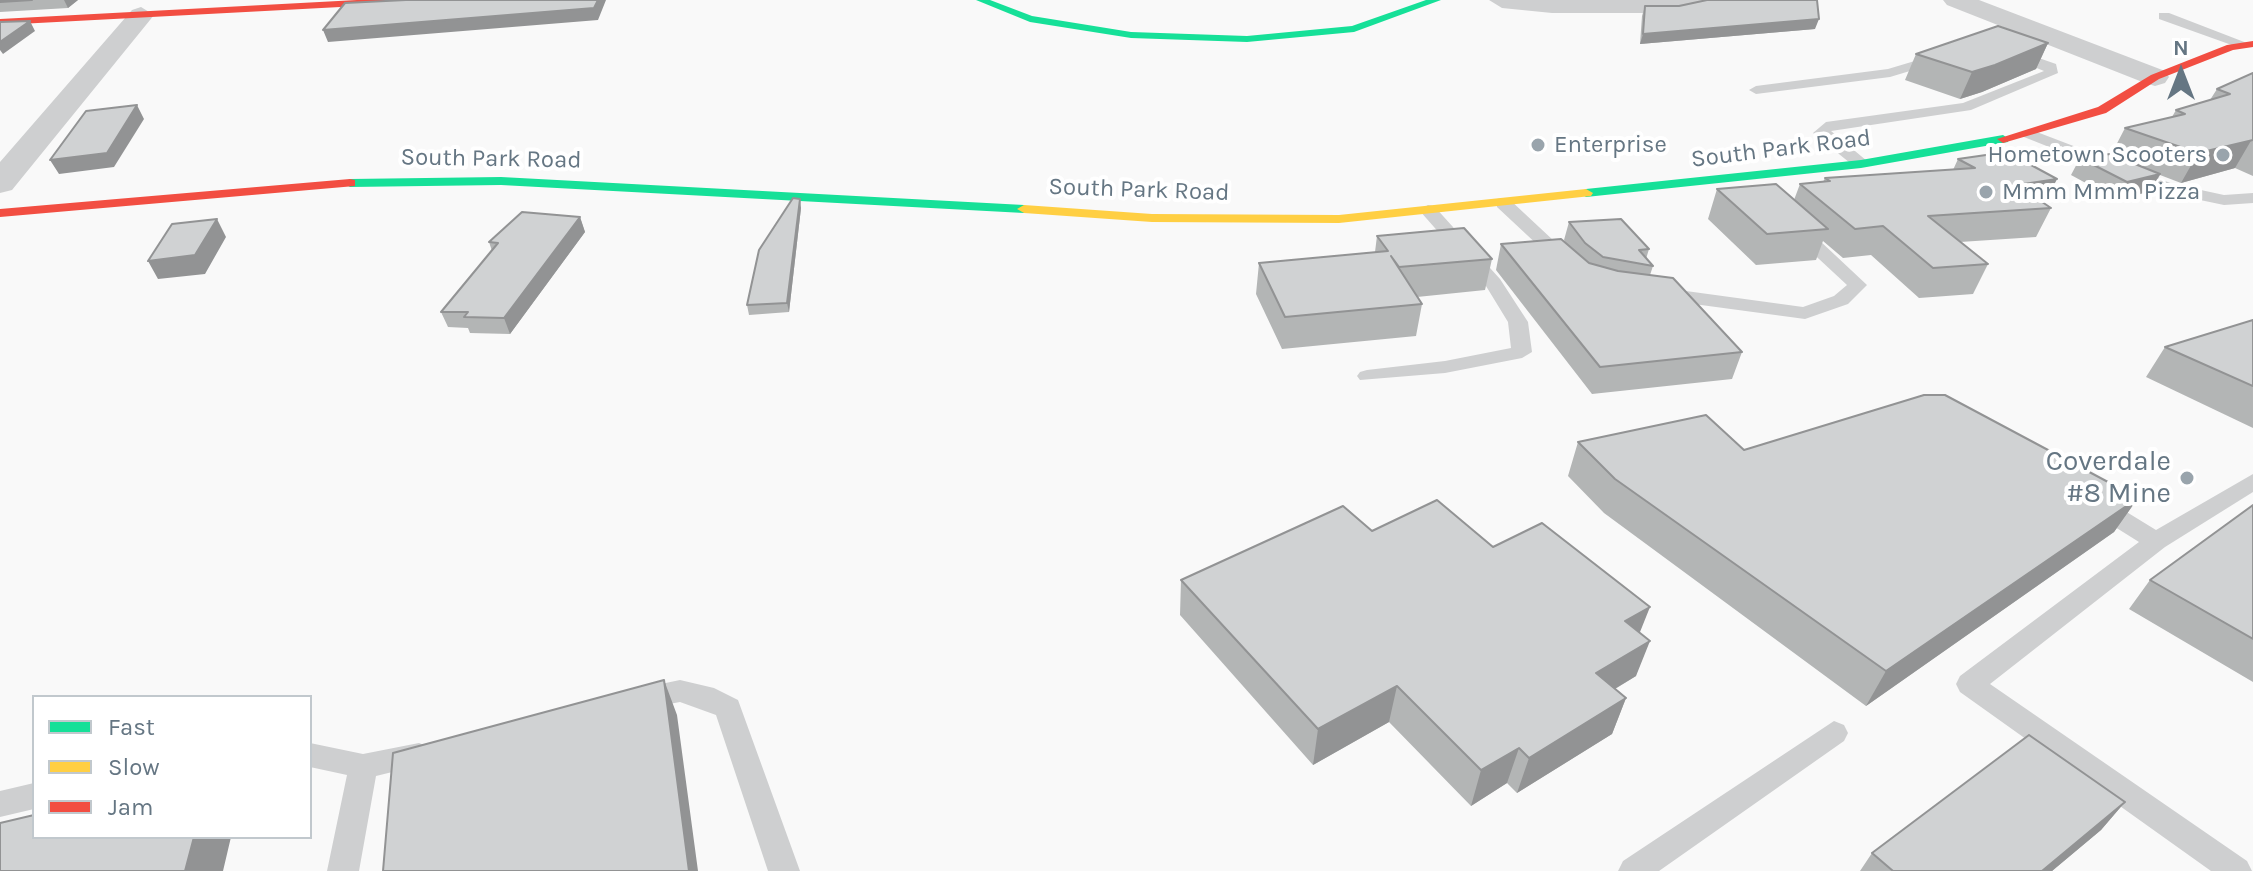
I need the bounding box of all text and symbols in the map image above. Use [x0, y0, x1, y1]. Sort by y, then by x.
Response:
north arrow [2141, 32, 2221, 112]
text: N [2173, 35, 2189, 61]
street label: South Park Road [1689, 124, 1873, 174]
place label: Enterprise [1554, 131, 1667, 159]
marker: Enterprise [1529, 136, 1547, 154]
place label: Hometown Scooters [1988, 141, 2207, 169]
street label: South Park Road [400, 143, 582, 175]
marker: Hometown Scooters [2214, 146, 2232, 164]
street label: South Park Road [1048, 172, 1230, 208]
place label: Mmm Mmm Pizza [2002, 178, 2200, 206]
marker: Mmm Mmm Pizza [1977, 183, 1995, 201]
place label: Coverdale #8 Mine [2046, 445, 2171, 511]
marker: Coverdale #8 Mine [2178, 469, 2196, 487]
legend [32, 695, 312, 839]
text: Fast [108, 713, 155, 741]
text: Slow [108, 753, 160, 781]
text: Jam [108, 793, 153, 821]

